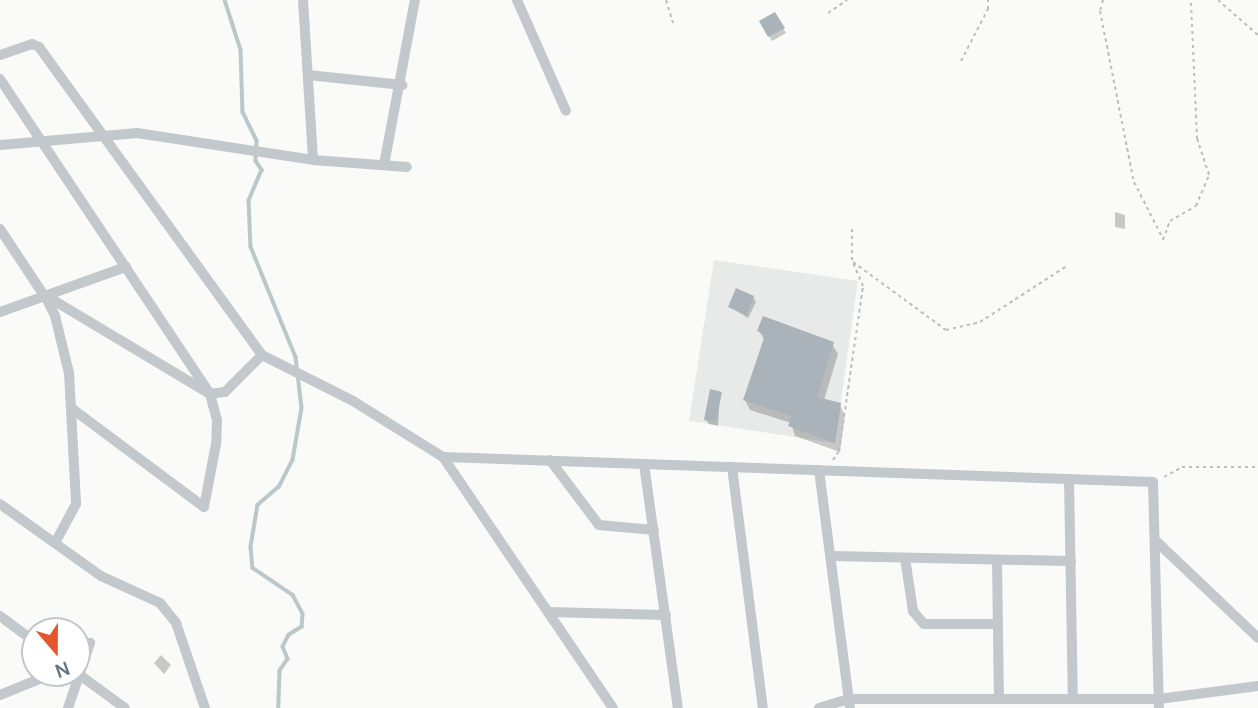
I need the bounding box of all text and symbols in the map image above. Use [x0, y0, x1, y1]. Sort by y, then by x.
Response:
north arrow [21, 617, 91, 687]
text: N [52, 655, 73, 684]

